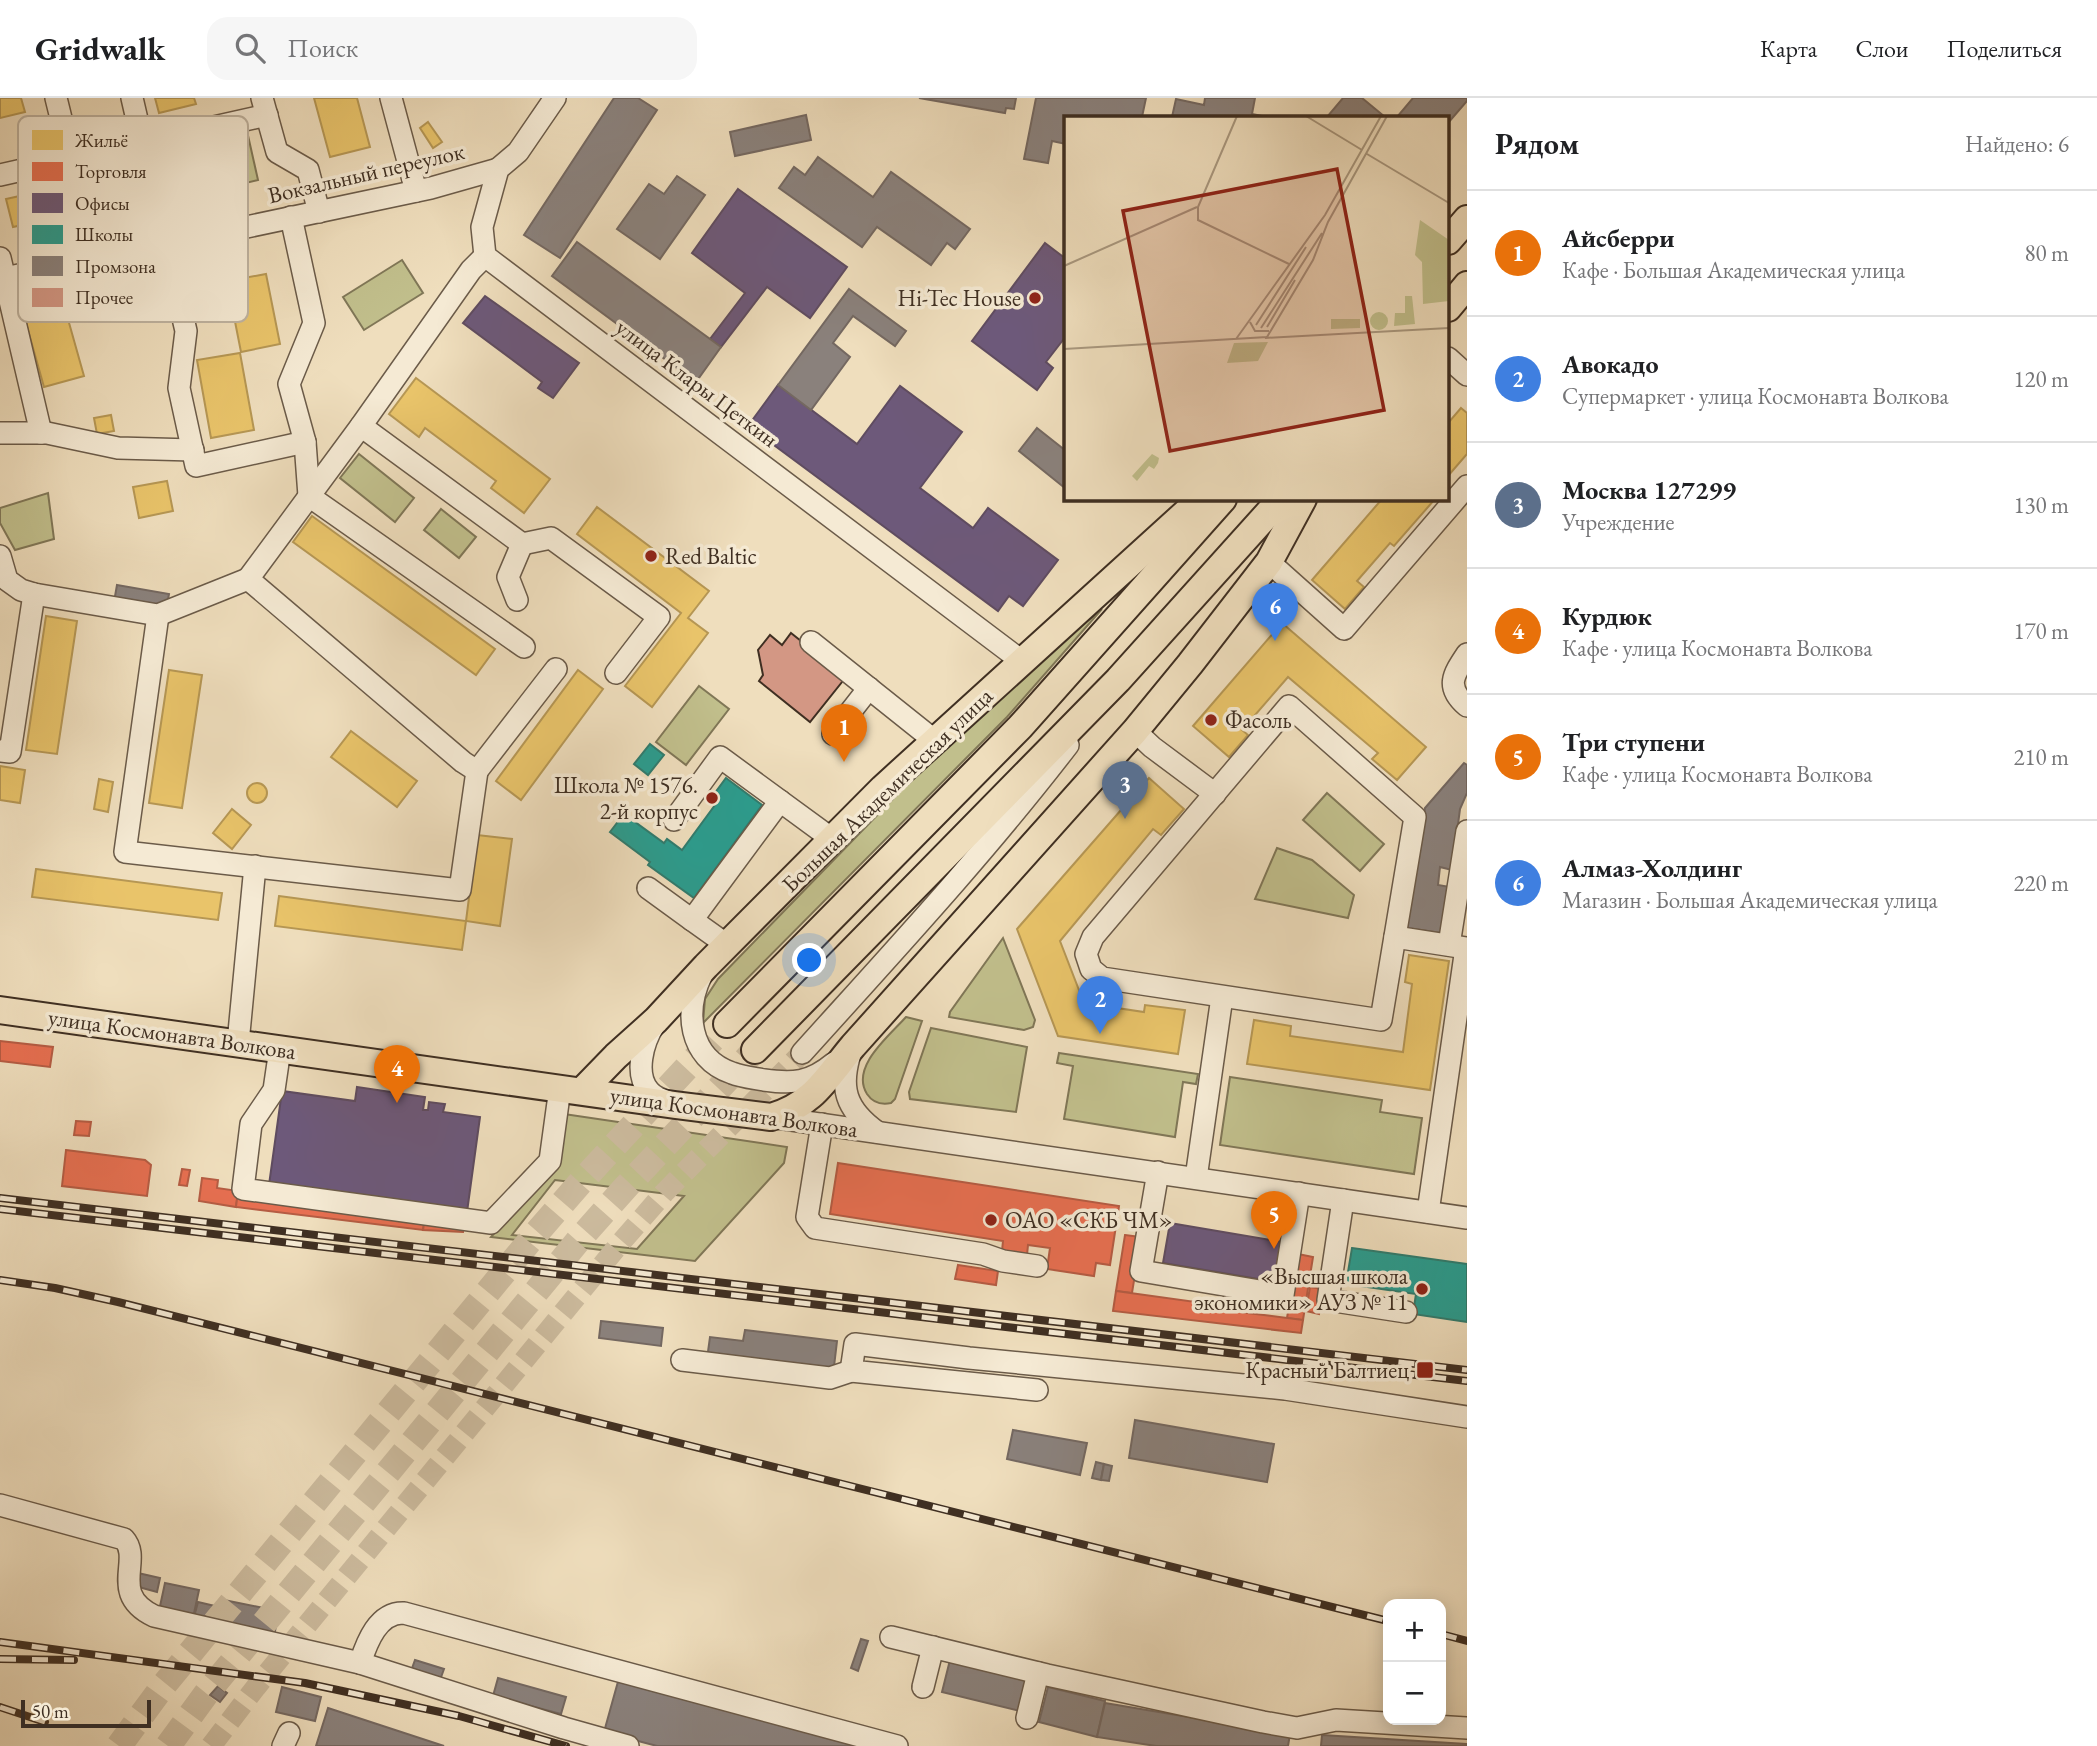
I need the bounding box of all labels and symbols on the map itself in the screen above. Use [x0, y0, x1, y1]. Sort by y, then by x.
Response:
legend [18, 116, 248, 322]
inset map [1064, 116, 1450, 500]
text: Жильё [74, 128, 128, 153]
street label: Вокзальный переулок [265, 136, 467, 210]
text: Торговля [75, 159, 147, 184]
text: Офисы [75, 191, 130, 216]
text: Школы [75, 222, 133, 247]
text: Промзона [75, 254, 156, 279]
place label: Hi-Tec House [898, 283, 1021, 313]
text: Прочее [75, 285, 133, 310]
marker: Hi-Tec House [1027, 290, 1043, 306]
street label: улица Клары Цеткин [610, 312, 784, 454]
place label: Red Baltic [665, 541, 757, 571]
marker: Red Baltic [643, 548, 659, 564]
pin: 6 [1252, 583, 1298, 641]
street label: Большая Академическая улица [775, 681, 1000, 899]
pin: 1 [821, 704, 867, 762]
place label: Фасоль [1225, 705, 1292, 735]
marker: Фасоль [1203, 712, 1219, 728]
pin: 3 [1102, 761, 1148, 819]
place label: Школа № 1576. 2-й корпус [554, 770, 698, 826]
marker: Школа № 1576. 2-й корпус [704, 790, 720, 806]
your location [792, 943, 826, 977]
pin: 2 [1077, 976, 1123, 1034]
street label: улица Космонавта Волкова [46, 1002, 299, 1066]
pin: 4 [374, 1045, 420, 1103]
street label: улица Космонавта Волкова [608, 1080, 861, 1144]
pin: 5 [1251, 1191, 1297, 1249]
place label: ОАО «СКБ ЧМ» [1005, 1205, 1173, 1235]
marker: ОАО «СКБ ЧМ» [983, 1212, 999, 1228]
place label: «Высшая школа экономики» АУЗ № 11 [1194, 1261, 1409, 1317]
marker: «Высшая школа экономики» АУЗ № 11 [1414, 1281, 1430, 1297]
place label: Красный Балтиец [1245, 1355, 1409, 1385]
marker: Красный Балтиец [1415, 1360, 1435, 1380]
scale bar [21, 1697, 150, 1729]

